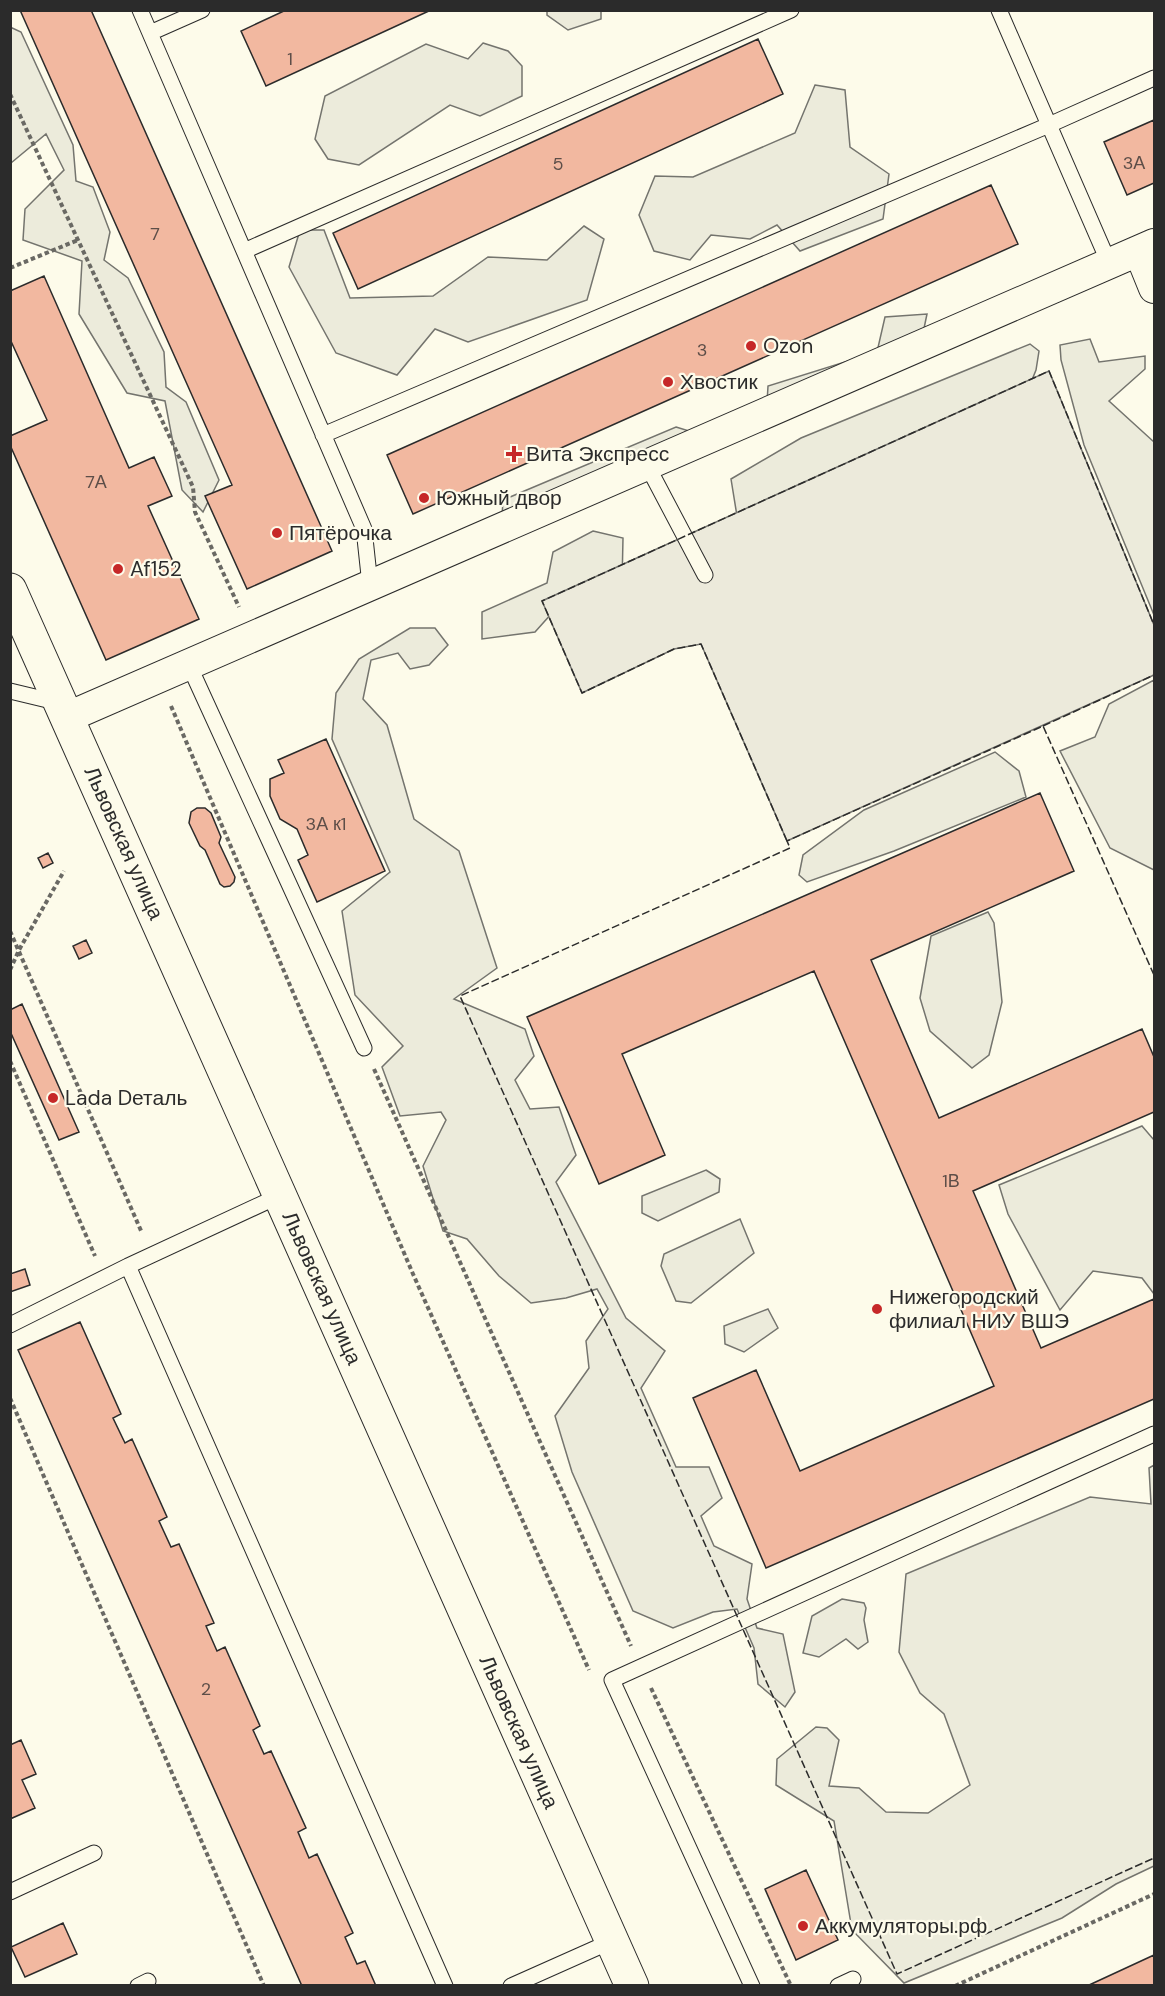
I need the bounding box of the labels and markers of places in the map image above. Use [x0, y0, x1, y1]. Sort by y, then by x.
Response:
place label: Ozon [763, 332, 813, 360]
marker: Ozon [744, 339, 758, 353]
place label: Хвостик [680, 368, 758, 396]
marker: Хвостик [661, 375, 675, 389]
place label: Вита Экспресс [526, 440, 669, 468]
marker: Вита Экспресс [507, 447, 521, 461]
place label: Южный двор [436, 484, 562, 512]
marker: Южный двор [417, 491, 431, 505]
place label: Пятёрочка [289, 519, 392, 547]
marker: Пятёрочка [270, 526, 284, 540]
place label: Af152 [130, 555, 182, 583]
marker: Af152 [111, 562, 125, 576]
place label: Lada Dеталь [65, 1084, 187, 1112]
marker: Lada Dеталь [46, 1091, 60, 1105]
place label: Нижегородский филиал НИУ ВШЭ [889, 1283, 1069, 1335]
marker: Нижегородский филиал НИУ ВШЭ [870, 1302, 884, 1316]
place label: Аккумуляторы.рф [815, 1912, 987, 1940]
marker: Аккумуляторы.рф [796, 1919, 810, 1933]

